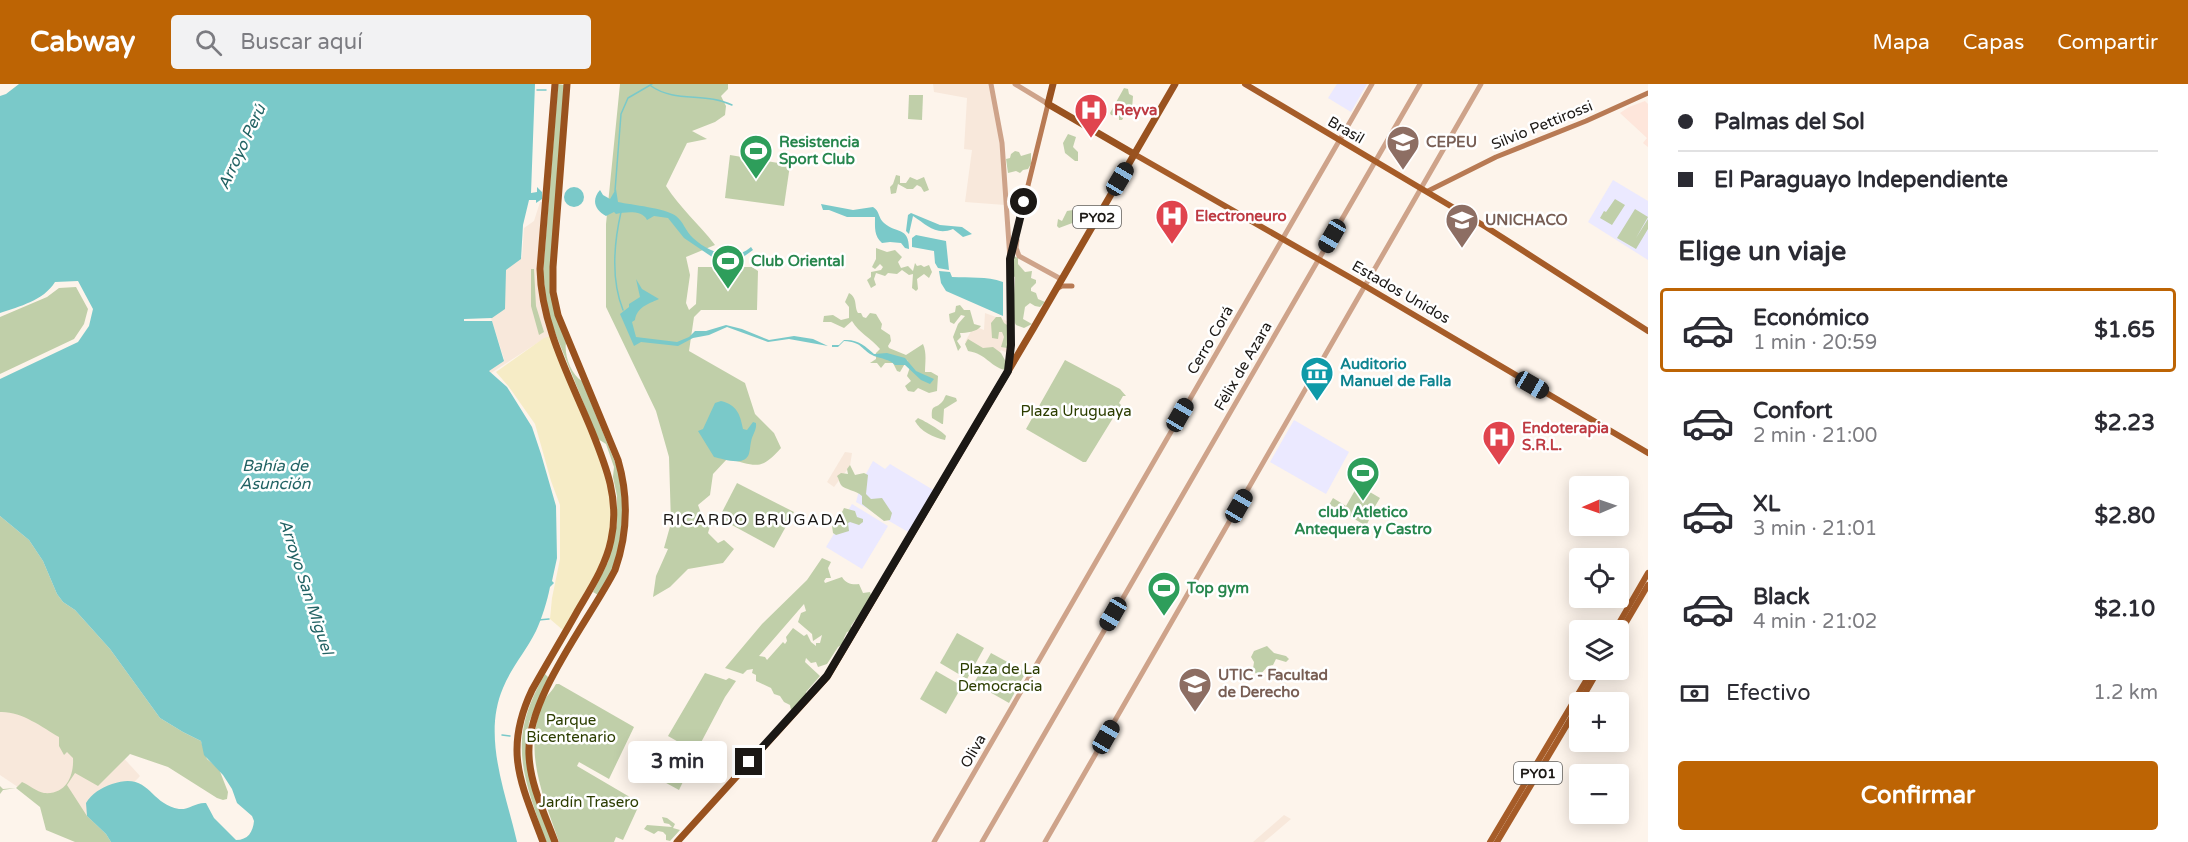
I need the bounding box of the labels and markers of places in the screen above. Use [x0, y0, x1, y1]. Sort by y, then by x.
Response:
hospital icon: Reyva [1073, 92, 1109, 139]
place label: Reyva [1114, 101, 1157, 120]
school or university icon: CEPEU [1385, 124, 1421, 171]
sports icon: Resistencia Sport Club [738, 133, 774, 180]
place label: Resistencia Sport Club [779, 133, 860, 169]
place label: CEPEU [1426, 133, 1477, 151]
hospital icon: Electroneuro [1154, 198, 1190, 245]
school or university icon: UNICHACO [1444, 202, 1480, 249]
place label: Electroneuro [1195, 207, 1287, 225]
place label: UNICHACO [1485, 211, 1568, 229]
sports icon: Club Oriental [710, 243, 746, 290]
place label: Club Oriental [751, 252, 845, 270]
museum icon: Auditorio Manuel de Falla [1299, 355, 1335, 402]
place label: Auditorio Manuel de Falla [1340, 355, 1451, 390]
hospital icon: Endoterapia S.R.L. [1481, 419, 1517, 466]
place label: Endoterapia S.R.L. [1522, 419, 1609, 454]
sports icon: club Atletico Antequera y Castro [1345, 455, 1381, 502]
place label: club Atletico Antequera y Castro [1294, 503, 1432, 539]
sports icon: Top gym [1146, 570, 1182, 617]
place label: Top gym [1186, 579, 1249, 598]
school or university icon: UTIC - Facultad de Derecho [1177, 666, 1213, 713]
place label: UTIC - Facultad de Derecho [1218, 666, 1328, 701]

